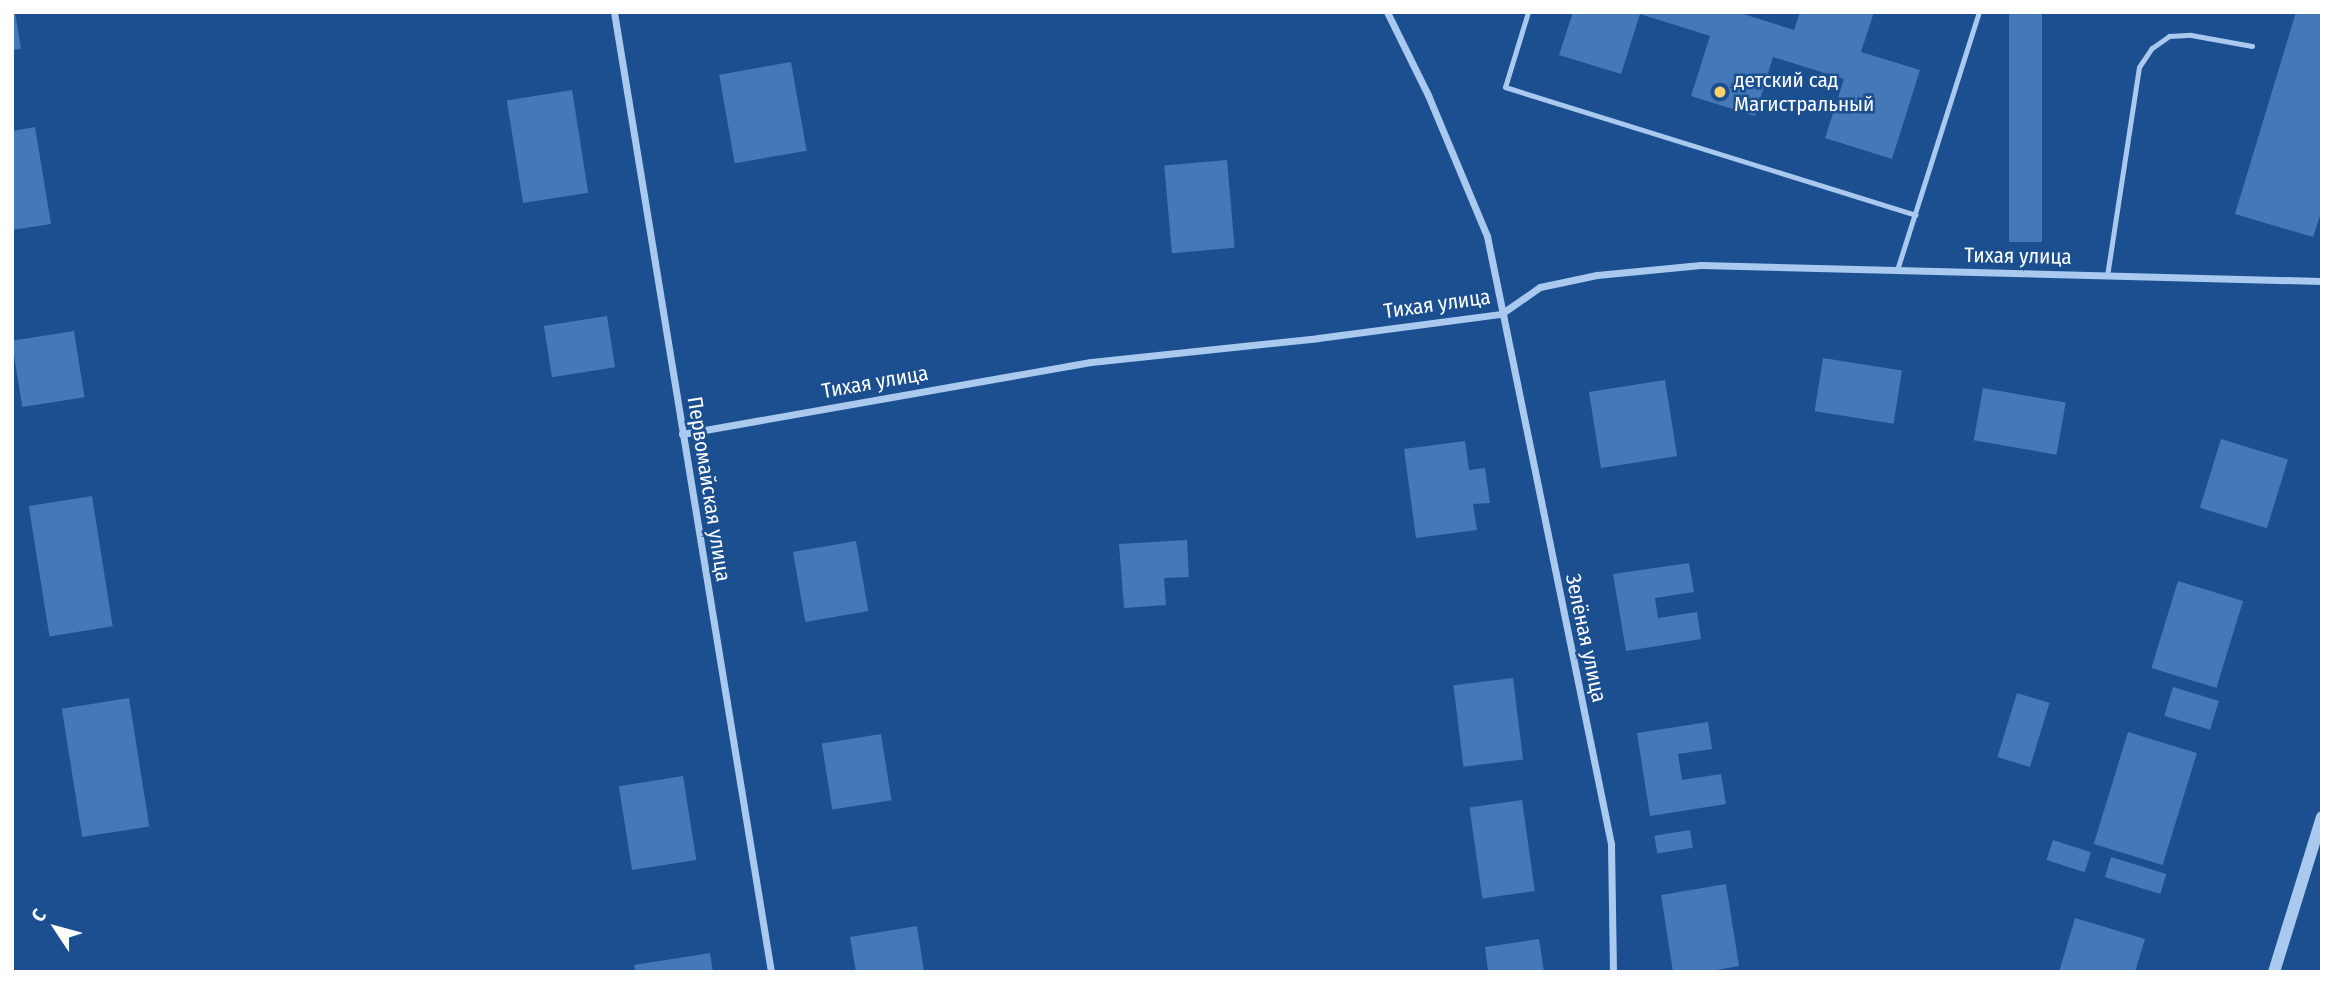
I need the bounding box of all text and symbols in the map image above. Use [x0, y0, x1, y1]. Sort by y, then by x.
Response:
place label: детский сад Магистральный [1734, 67, 1874, 117]
marker: детский сад Магистральный [1712, 84, 1728, 100]
street label: Тихая улица [1964, 242, 2072, 270]
street label: Тихая улица [1382, 284, 1492, 324]
street label: Тихая улица [820, 360, 930, 404]
street label: Первомайская улица [682, 395, 736, 583]
street label: Зелёная улица [1560, 571, 1612, 705]
north arrow [21, 893, 91, 963]
text: С [26, 905, 51, 926]

